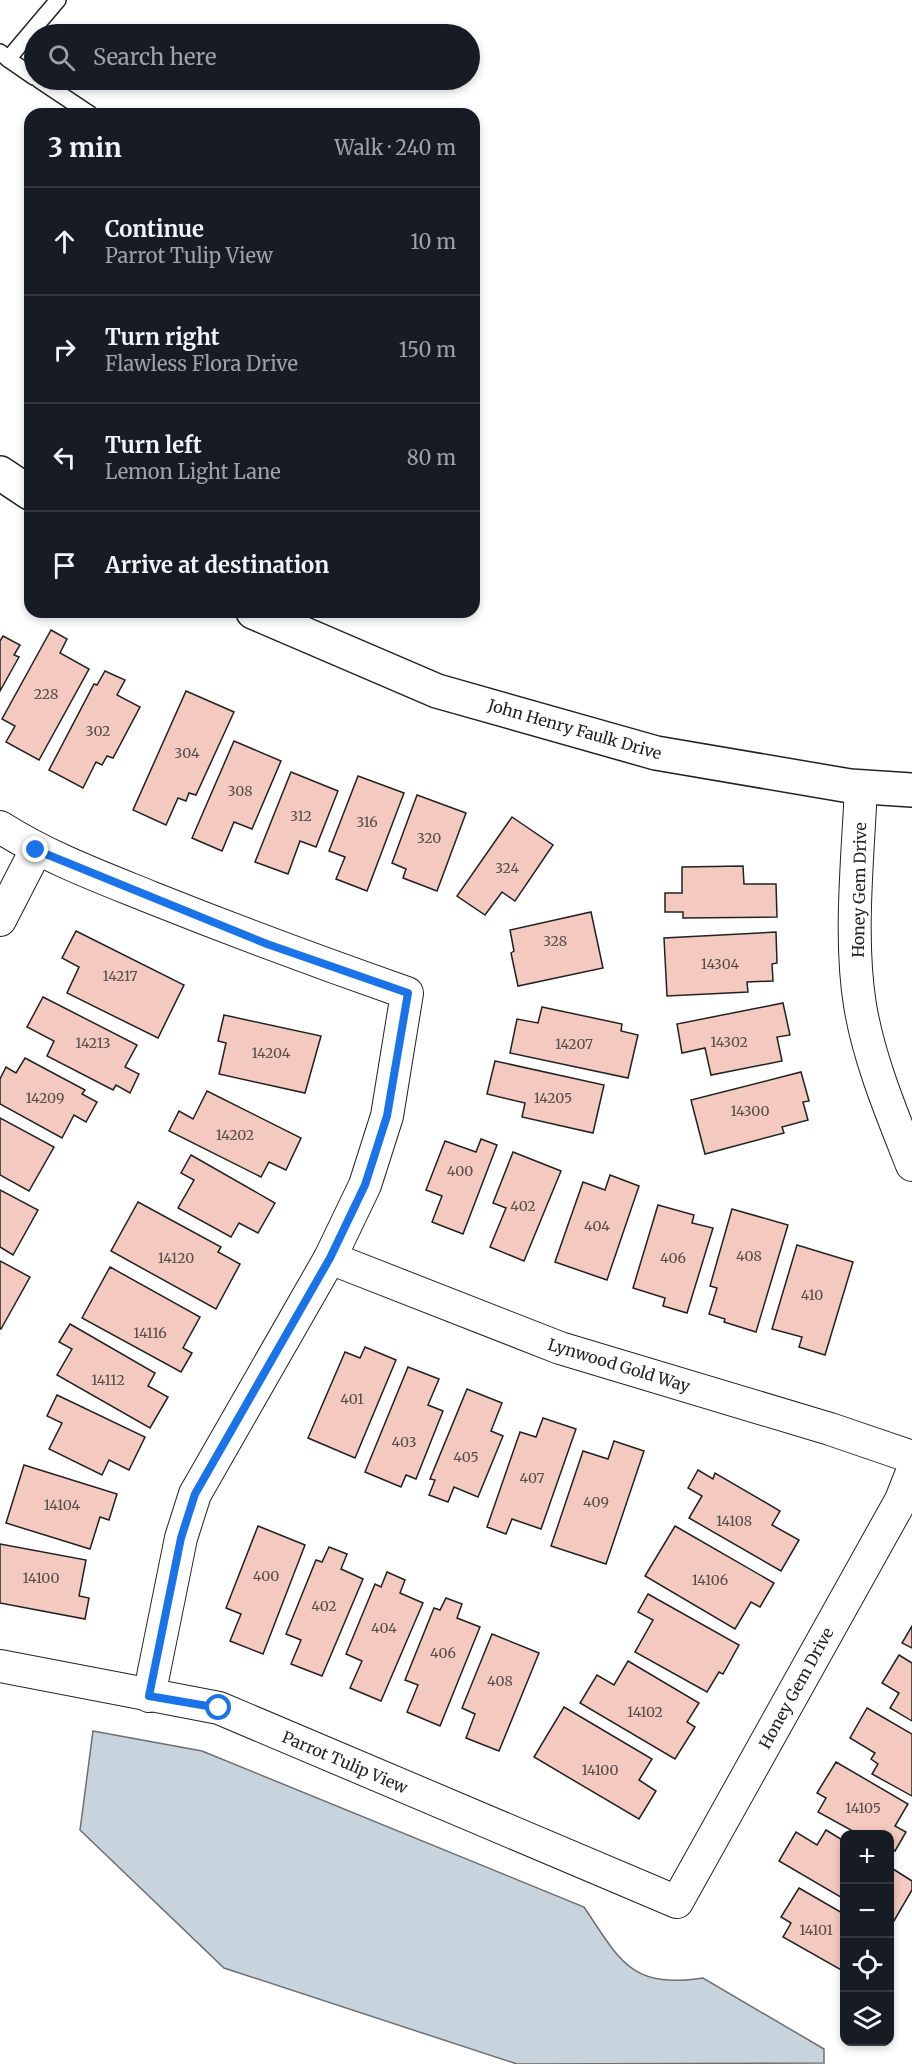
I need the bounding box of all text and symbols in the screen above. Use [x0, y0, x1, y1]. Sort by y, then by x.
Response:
search box [24, 24, 480, 90]
icon: search [45, 41, 78, 74]
text: Search here [93, 43, 216, 71]
text: 3 min [48, 131, 122, 164]
text: Walk · 240 m [335, 135, 456, 160]
text: Continue [105, 215, 204, 243]
icon: ahead [48, 225, 81, 258]
text: 10 m [410, 229, 456, 254]
text: Parrot Tulip View [105, 243, 273, 268]
text: Turn right [105, 323, 219, 351]
icon: right [48, 333, 81, 366]
text: 150 m [399, 337, 456, 362]
text: Flawless Flora Drive [105, 351, 298, 376]
text: Turn left [105, 431, 202, 459]
icon: left [48, 441, 81, 474]
text: 80 m [407, 445, 456, 470]
text: Lemon Light Lane [105, 459, 281, 484]
icon: arrive [48, 549, 81, 582]
text: Arrive at destination [105, 551, 329, 579]
house number: 228 [34, 685, 58, 703]
street label: John Henry Faulk Drive [485, 694, 664, 763]
house number: 302 [86, 722, 110, 740]
house number: 304 [174, 744, 200, 762]
house number: 308 [227, 782, 253, 800]
house number: 312 [290, 807, 312, 825]
house number: 316 [356, 813, 378, 831]
street label: Honey Gem Drive [848, 822, 870, 958]
house number: 320 [417, 829, 441, 847]
route end [22, 836, 48, 862]
house number: 324 [495, 859, 519, 877]
house number: 328 [543, 932, 567, 950]
house number: 14304 [701, 955, 740, 973]
house number: 14217 [103, 967, 137, 985]
house number: 14302 [710, 1033, 748, 1051]
house number: 14213 [75, 1034, 111, 1052]
house number: 14207 [555, 1035, 593, 1053]
house number: 14204 [252, 1044, 291, 1062]
house number: 14209 [26, 1089, 64, 1107]
house number: 14205 [534, 1089, 572, 1107]
house number: 14300 [731, 1102, 770, 1120]
house number: 14202 [216, 1126, 254, 1144]
house number: 400 [447, 1162, 473, 1180]
house number: 402 [510, 1197, 536, 1215]
house number: 404 [584, 1217, 610, 1235]
house number: 408 [736, 1247, 762, 1265]
house number: 14120 [158, 1249, 194, 1267]
house number: 406 [660, 1249, 686, 1267]
house number: 410 [801, 1286, 823, 1304]
house number: 14116 [133, 1324, 167, 1342]
street label: Lynwood Gold Way [546, 1334, 693, 1396]
house number: 14112 [91, 1371, 125, 1389]
house number: 401 [340, 1390, 364, 1408]
house number: 403 [392, 1433, 416, 1451]
house number: 405 [453, 1448, 479, 1466]
house number: 407 [519, 1469, 545, 1487]
house number: 409 [583, 1493, 609, 1511]
house number: 14104 [44, 1496, 81, 1514]
house number: 14108 [716, 1512, 752, 1530]
house number: 400 [253, 1567, 279, 1585]
house number: 14100 [22, 1569, 60, 1587]
house number: 14106 [692, 1571, 728, 1589]
house number: 402 [311, 1597, 337, 1615]
house number: 404 [371, 1619, 397, 1637]
street label: Honey Gem Drive [754, 1624, 838, 1752]
house number: 406 [430, 1644, 456, 1662]
house number: 408 [487, 1672, 513, 1690]
route start [205, 1694, 231, 1720]
house number: 14102 [627, 1703, 663, 1721]
street label: Parrot Tulip View [279, 1727, 411, 1798]
house number: 14100 [581, 1761, 619, 1779]
house number: 14105 [845, 1799, 881, 1817]
map controls [840, 1830, 894, 2046]
button: + [840, 1830, 894, 1884]
button: − [840, 1884, 894, 1938]
house number: 14101 [799, 1921, 833, 1939]
button: locate [840, 1938, 894, 1992]
button: layers [840, 1992, 894, 2046]

